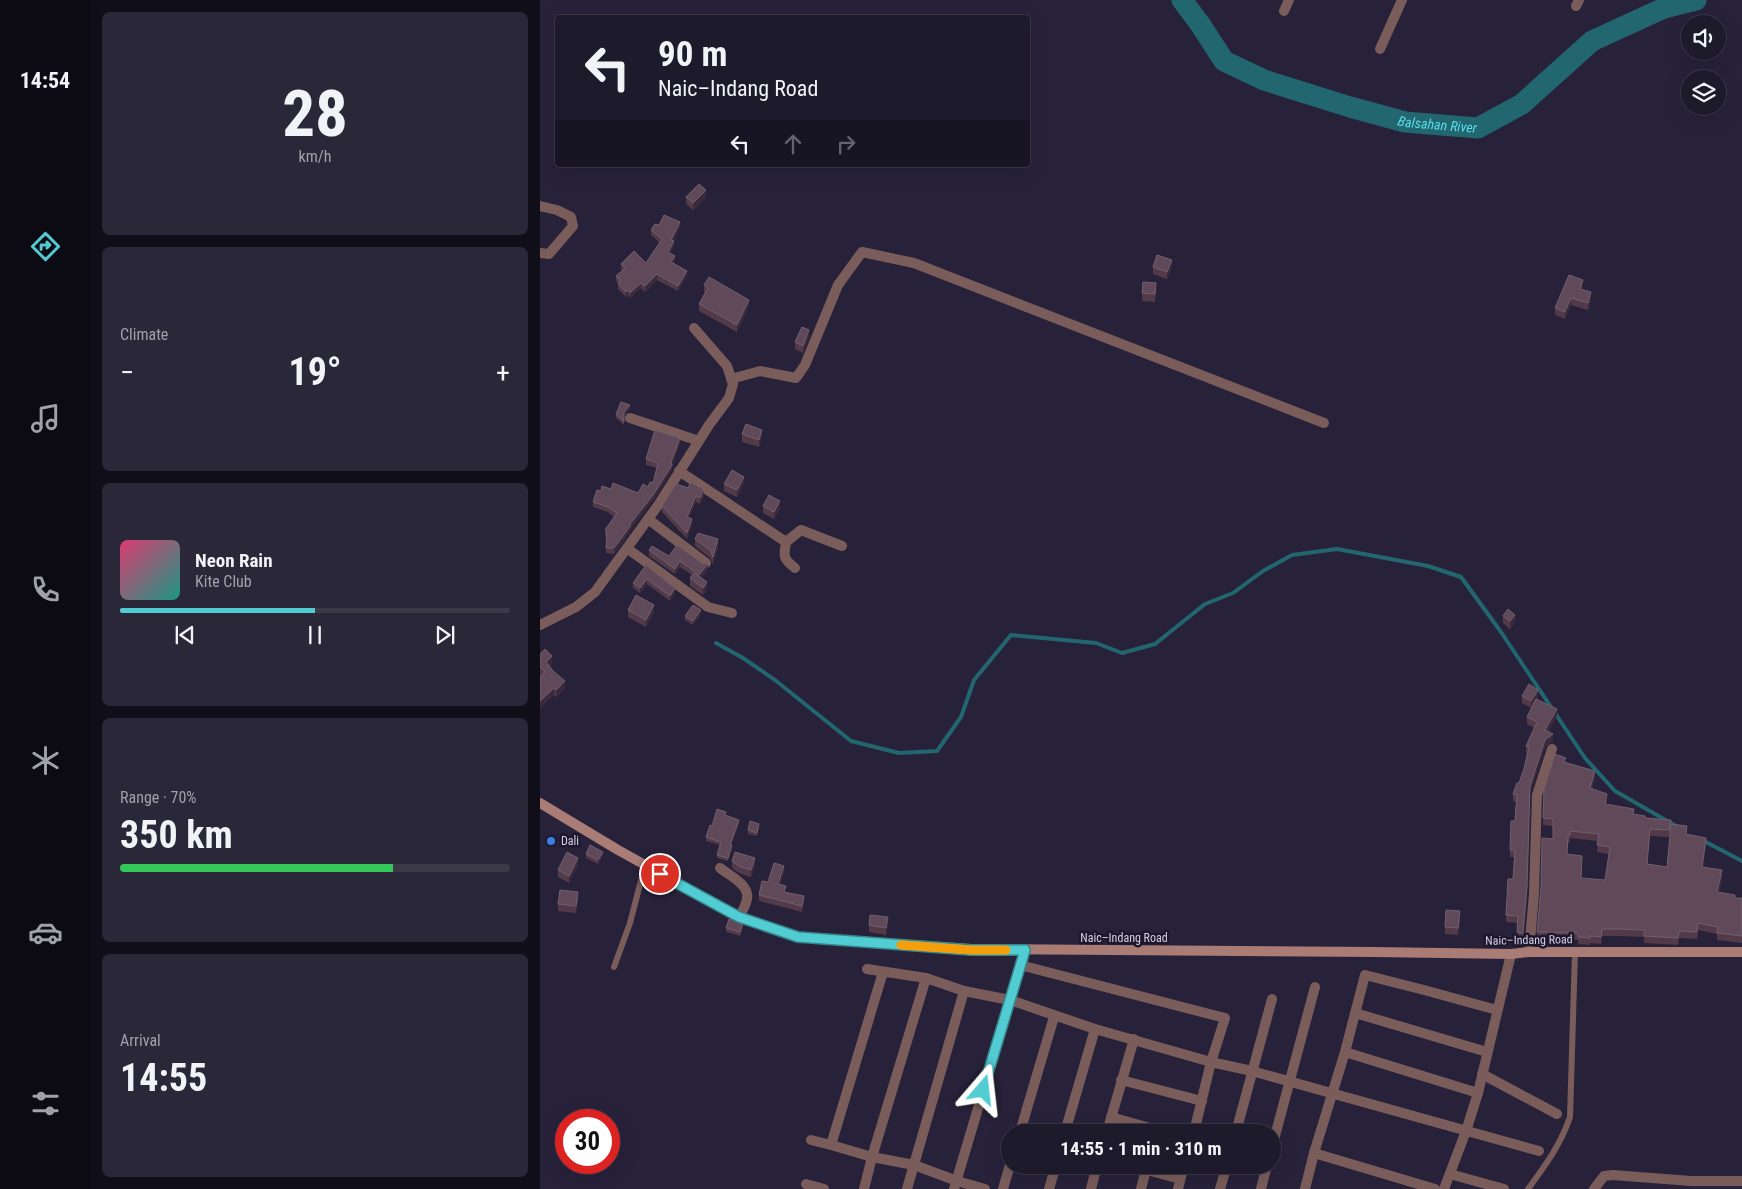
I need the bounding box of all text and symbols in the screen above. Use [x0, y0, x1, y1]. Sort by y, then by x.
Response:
map controls [1681, 15, 1726, 115]
button: sound [1681, 15, 1726, 60]
text: 90 m [658, 34, 727, 75]
icon: left [575, 35, 640, 100]
text: 14:54 [20, 68, 70, 93]
button: layers [1681, 70, 1726, 115]
text: 28 [282, 76, 348, 152]
text: Naic–Indang Road [658, 76, 818, 101]
water label: Balsahan River [1396, 112, 1478, 136]
icon: left [726, 130, 754, 158]
icon: ahead [779, 130, 807, 158]
icon: right [832, 130, 860, 158]
text: km/h [299, 147, 331, 166]
icon: directions [28, 229, 63, 264]
text: Climate [120, 325, 168, 344]
text: 19° [288, 350, 342, 394]
text: − [120, 356, 134, 389]
text: + [496, 356, 510, 389]
icon: music [28, 401, 63, 436]
text: Neon Rain [195, 549, 273, 572]
icon: phone [28, 572, 63, 607]
text: Kite Club [195, 572, 252, 591]
icon: previous [171, 621, 199, 649]
icon: pause [301, 621, 329, 649]
icon: next [431, 621, 459, 649]
icon: climate [28, 743, 63, 778]
text: Range · 70% [120, 788, 196, 807]
text: 350 km [120, 813, 233, 857]
place label: Dali [561, 834, 579, 848]
marker: Dali [545, 835, 557, 847]
pin [639, 853, 681, 895]
icon: arrive [646, 860, 674, 888]
icon: car [28, 915, 63, 950]
street label: Naic–Indang Road [1080, 931, 1168, 945]
street label: Naic–Indang Road [1485, 932, 1573, 948]
text: Arrival [120, 1031, 161, 1050]
text: 14:55 [120, 1056, 207, 1100]
position arrow [956, 1063, 1008, 1115]
icon: filters [28, 1086, 63, 1121]
speed limit sign: 30 [555, 1109, 620, 1174]
text: 14:55 · 1 min · 310 m [1060, 1137, 1222, 1160]

